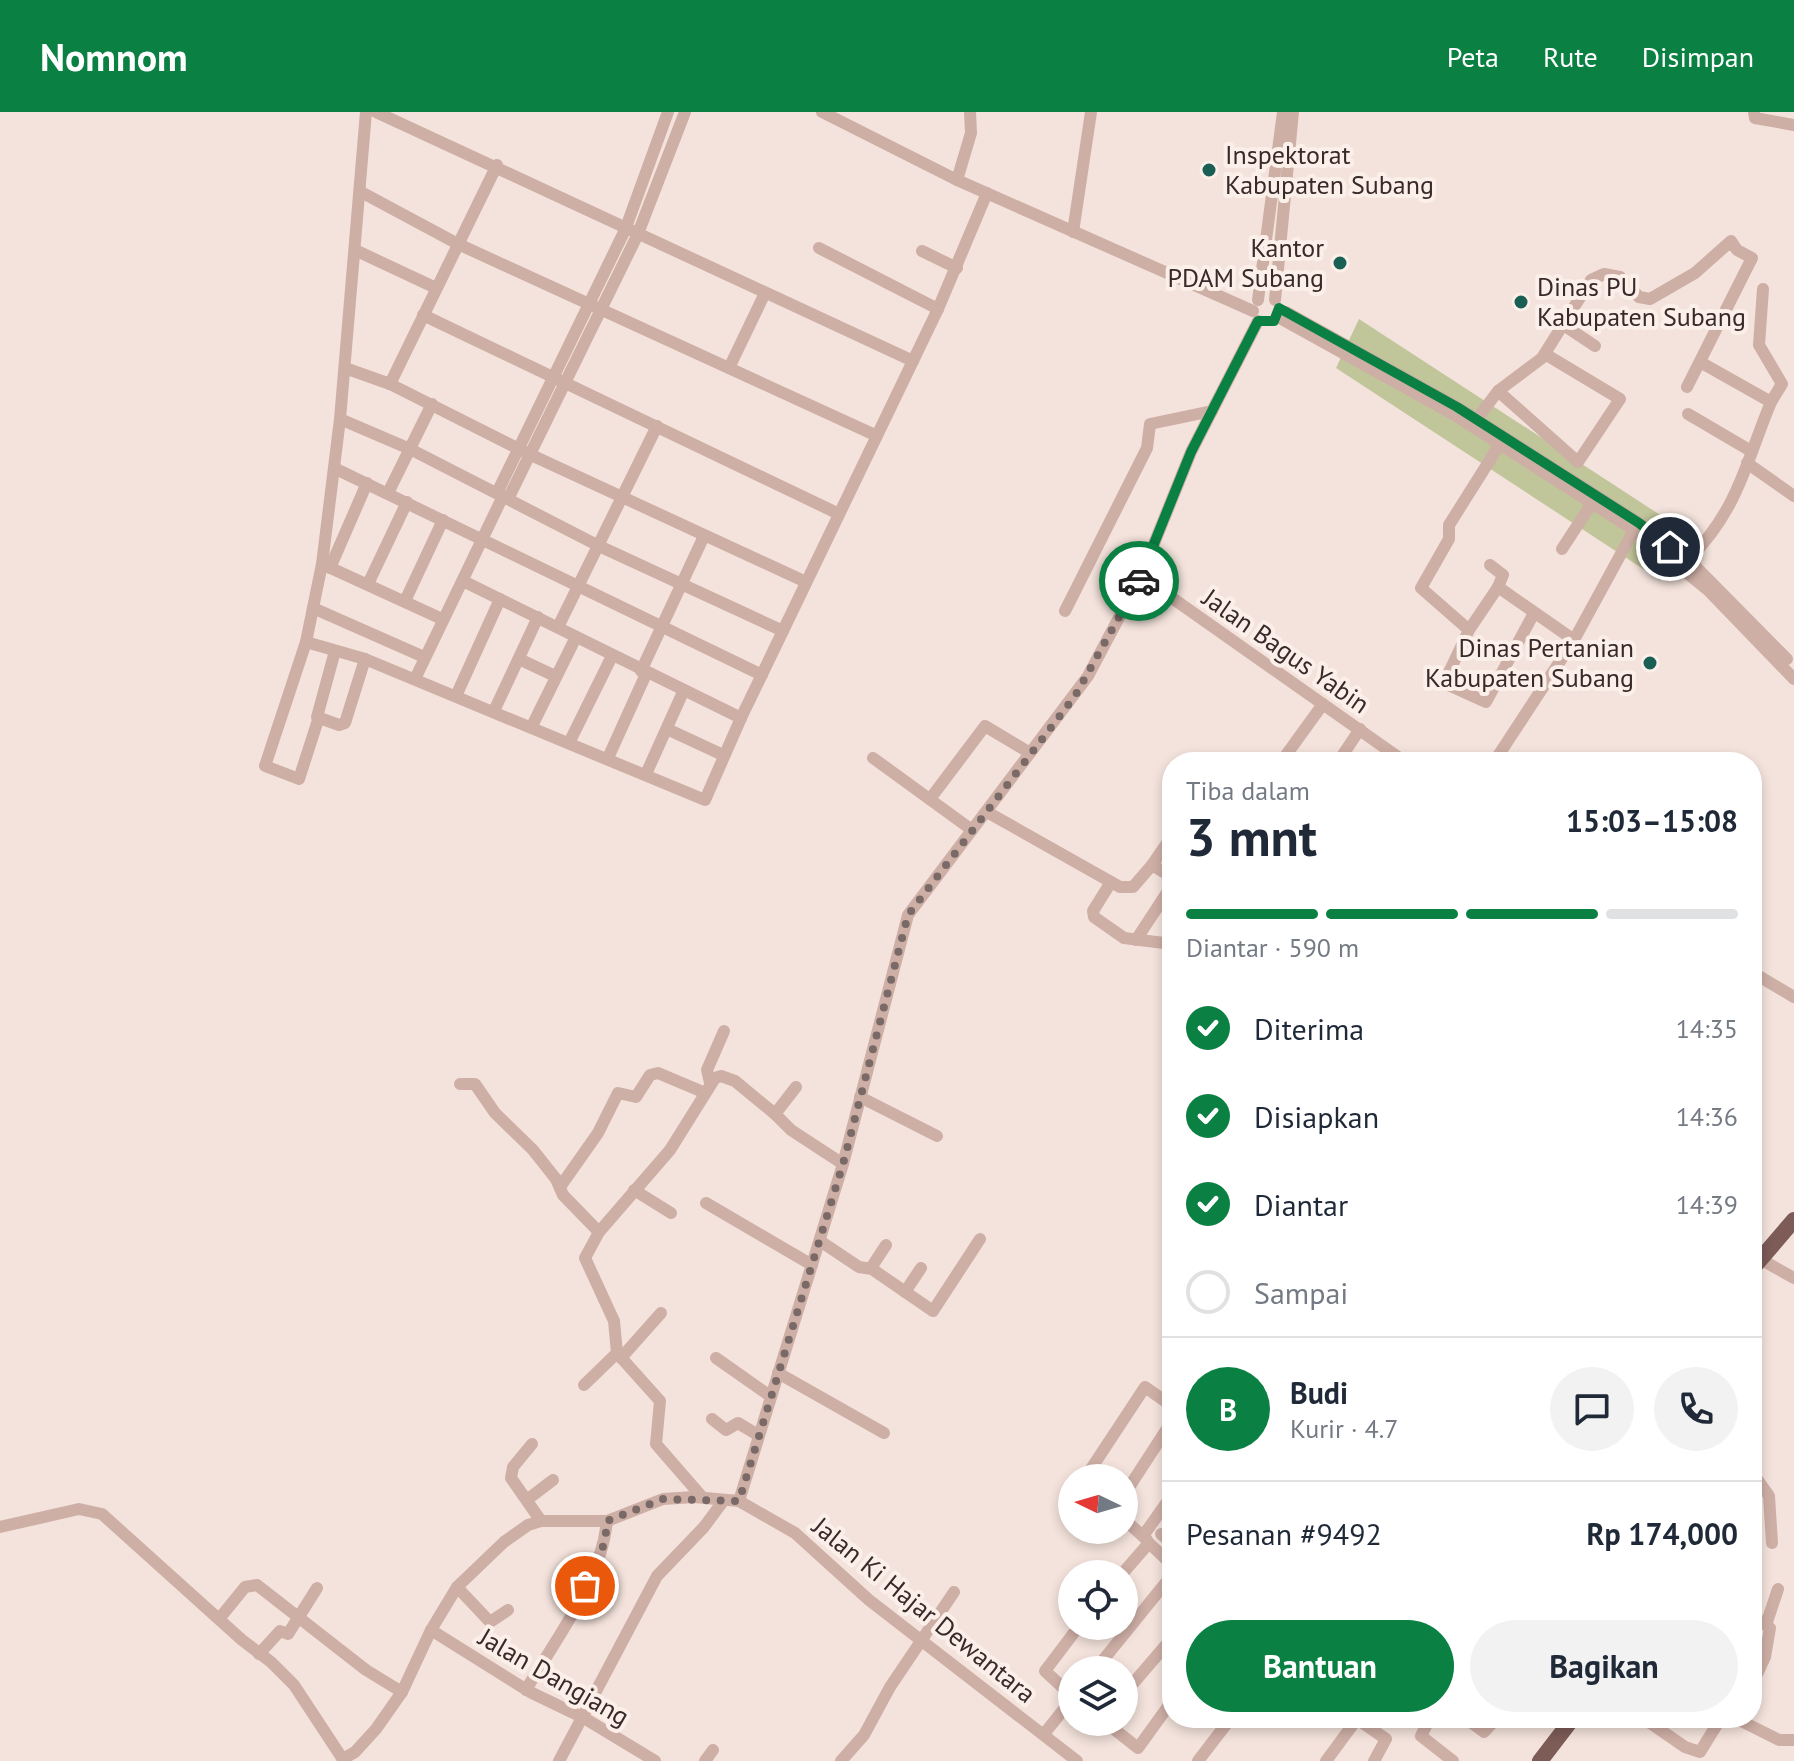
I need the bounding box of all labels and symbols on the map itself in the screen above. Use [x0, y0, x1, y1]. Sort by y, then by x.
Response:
place label: Inspektorat Kabupaten Subang [1225, 138, 1434, 201]
marker: Inspektorat Kabupaten Subang [1200, 161, 1218, 179]
place label: Kantor PDAM Subang [1167, 231, 1324, 294]
marker: Kantor PDAM Subang [1331, 254, 1349, 272]
place label: Dinas PU Kabupaten Subang [1537, 270, 1746, 333]
marker: Dinas PU Kabupaten Subang [1512, 293, 1530, 311]
pin [1636, 513, 1704, 581]
courier [1099, 541, 1179, 621]
street label: Jalan Bagus Yabin [1196, 580, 1376, 720]
place label: Dinas Pertanian Kabupaten Subang [1425, 631, 1634, 694]
marker: Dinas Pertanian Kabupaten Subang [1641, 654, 1659, 672]
north arrow [1058, 1464, 1138, 1544]
street label: Jalan Ki Hajar Dewantara [805, 1509, 1043, 1710]
pin [551, 1552, 619, 1620]
street label: Jalan Dangiang [472, 1620, 635, 1733]

